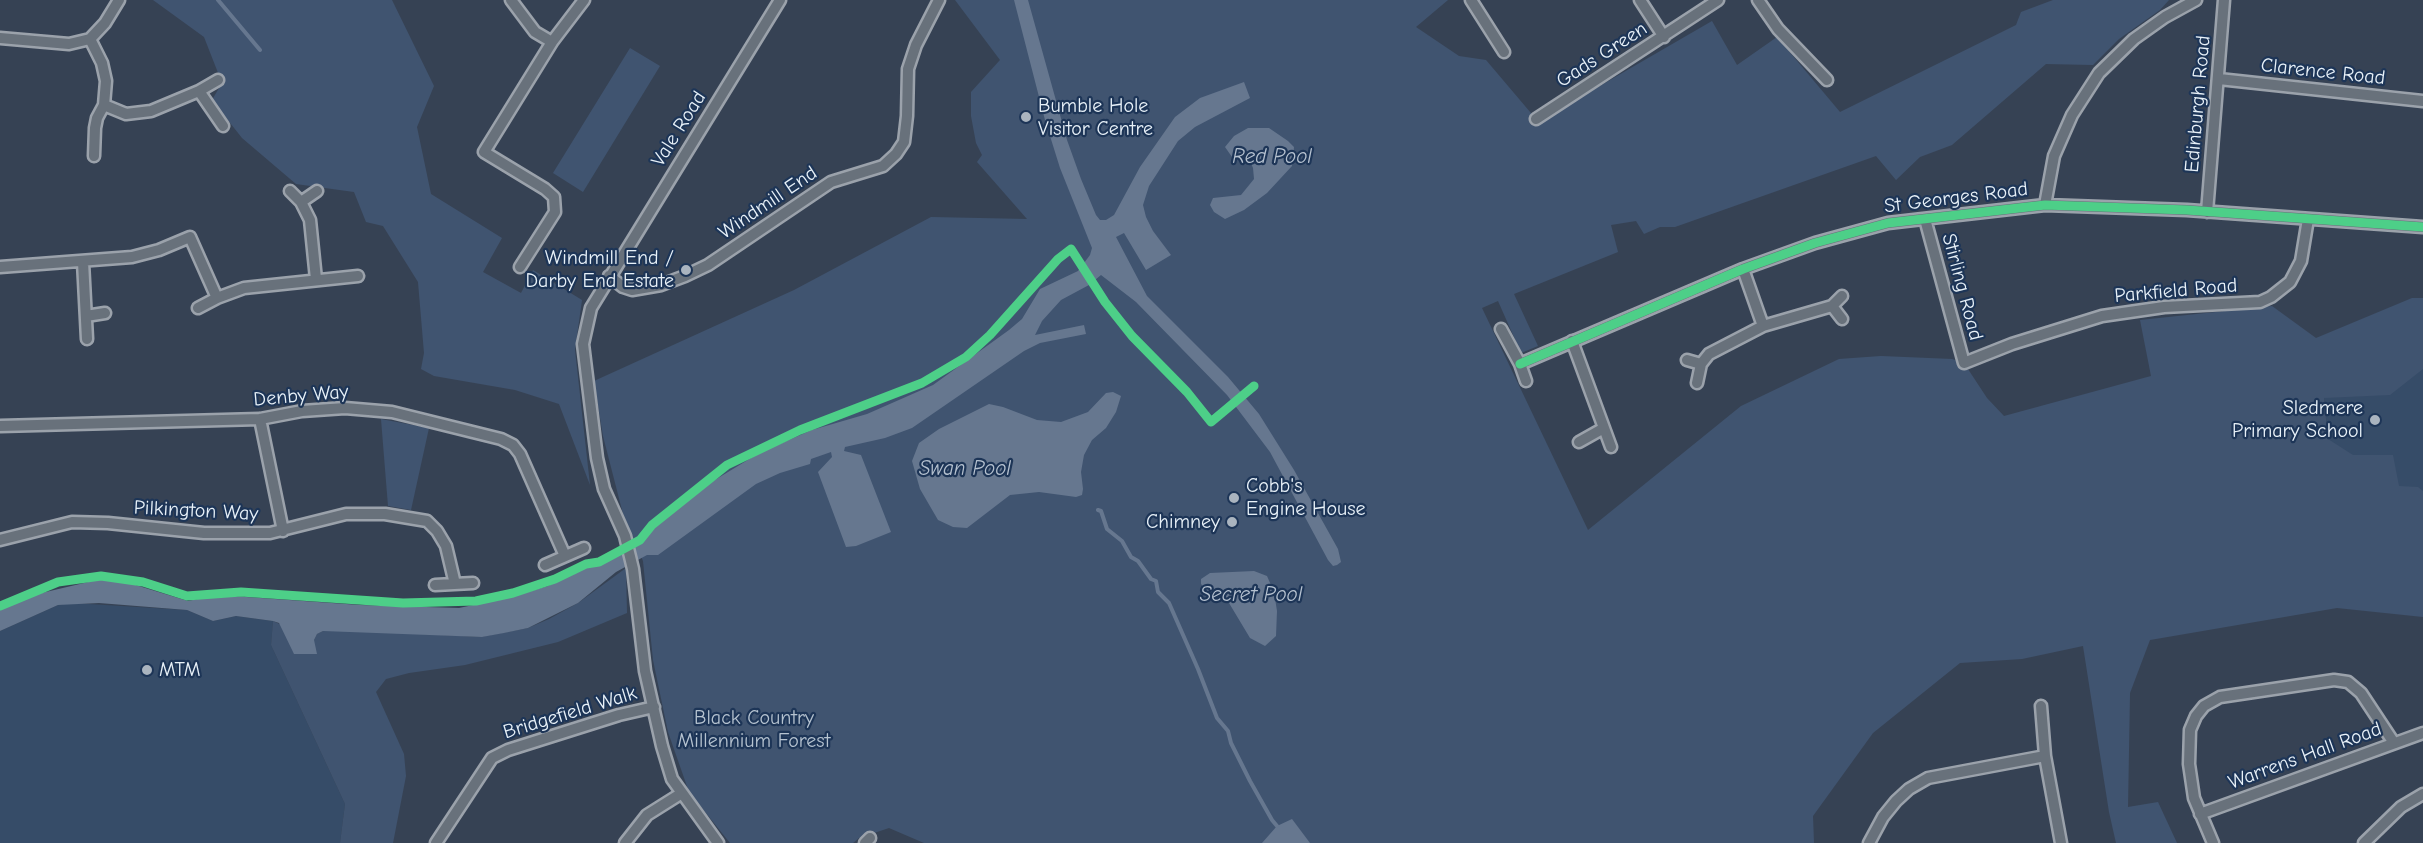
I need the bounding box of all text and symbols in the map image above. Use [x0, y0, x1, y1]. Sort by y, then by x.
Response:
street label: Gads Green [1552, 17, 1652, 93]
street label: Edinburgh Road [2180, 34, 2216, 174]
street label: Clarence Road [2260, 54, 2386, 90]
street label: Vale Road [647, 87, 711, 171]
place label: Bumble Hole Visitor Centre [1038, 94, 1153, 141]
marker: Bumble Hole Visitor Centre [1019, 110, 1033, 124]
water label: Red Pool [1232, 144, 1312, 170]
street label: Windmill End [714, 161, 822, 245]
street label: St Georges Road [1883, 177, 2029, 219]
street label: Stirling Road [1936, 231, 1988, 343]
place label: Windmill End / Darby End Estate [526, 246, 674, 293]
marker: Windmill End / Darby End Estate [679, 263, 693, 277]
street label: Parkfield Road [2114, 274, 2238, 308]
street label: Denby Way [253, 380, 349, 412]
place label: Sledmere Primary School [2232, 396, 2363, 443]
marker: Sledmere Primary School [2368, 413, 2382, 427]
water label: Swan Pool [919, 456, 1011, 482]
place label: Cobb's Engine House [1246, 474, 1366, 521]
marker: Cobb's Engine House [1227, 491, 1241, 505]
street label: Pilkington Way [133, 496, 259, 526]
place label: Chimney [1146, 510, 1220, 534]
marker: Chimney [1225, 515, 1239, 529]
water label: Secret Pool [1200, 582, 1302, 608]
place label: MTM [159, 658, 201, 682]
marker: MTM [140, 663, 154, 677]
street label: Bridgefield Walk [500, 681, 640, 745]
park label: Black Country Millennium Forest [678, 706, 830, 753]
street label: Warrens Hall Road [2225, 717, 2385, 795]

